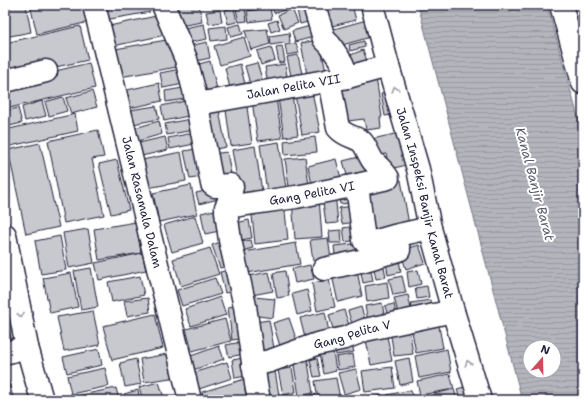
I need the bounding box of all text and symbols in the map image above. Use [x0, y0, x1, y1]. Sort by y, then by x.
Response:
street label: Jalan Pelita VII [245, 70, 342, 103]
one-way arrow [391, 85, 400, 92]
street label: Jalan Inspeksi Banjir Kanal Barat [393, 106, 457, 300]
water label: Kanal Banjir Barat [512, 125, 558, 243]
street label: Jalan Rasamala Dalam [118, 135, 166, 270]
street label: Gang Pelita VI [268, 178, 356, 209]
one-way arrow [16, 312, 24, 318]
street label: Gang Pelita V [312, 317, 392, 353]
north arrow [522, 339, 562, 379]
text: N [539, 342, 552, 359]
one-way arrow [464, 359, 473, 366]

